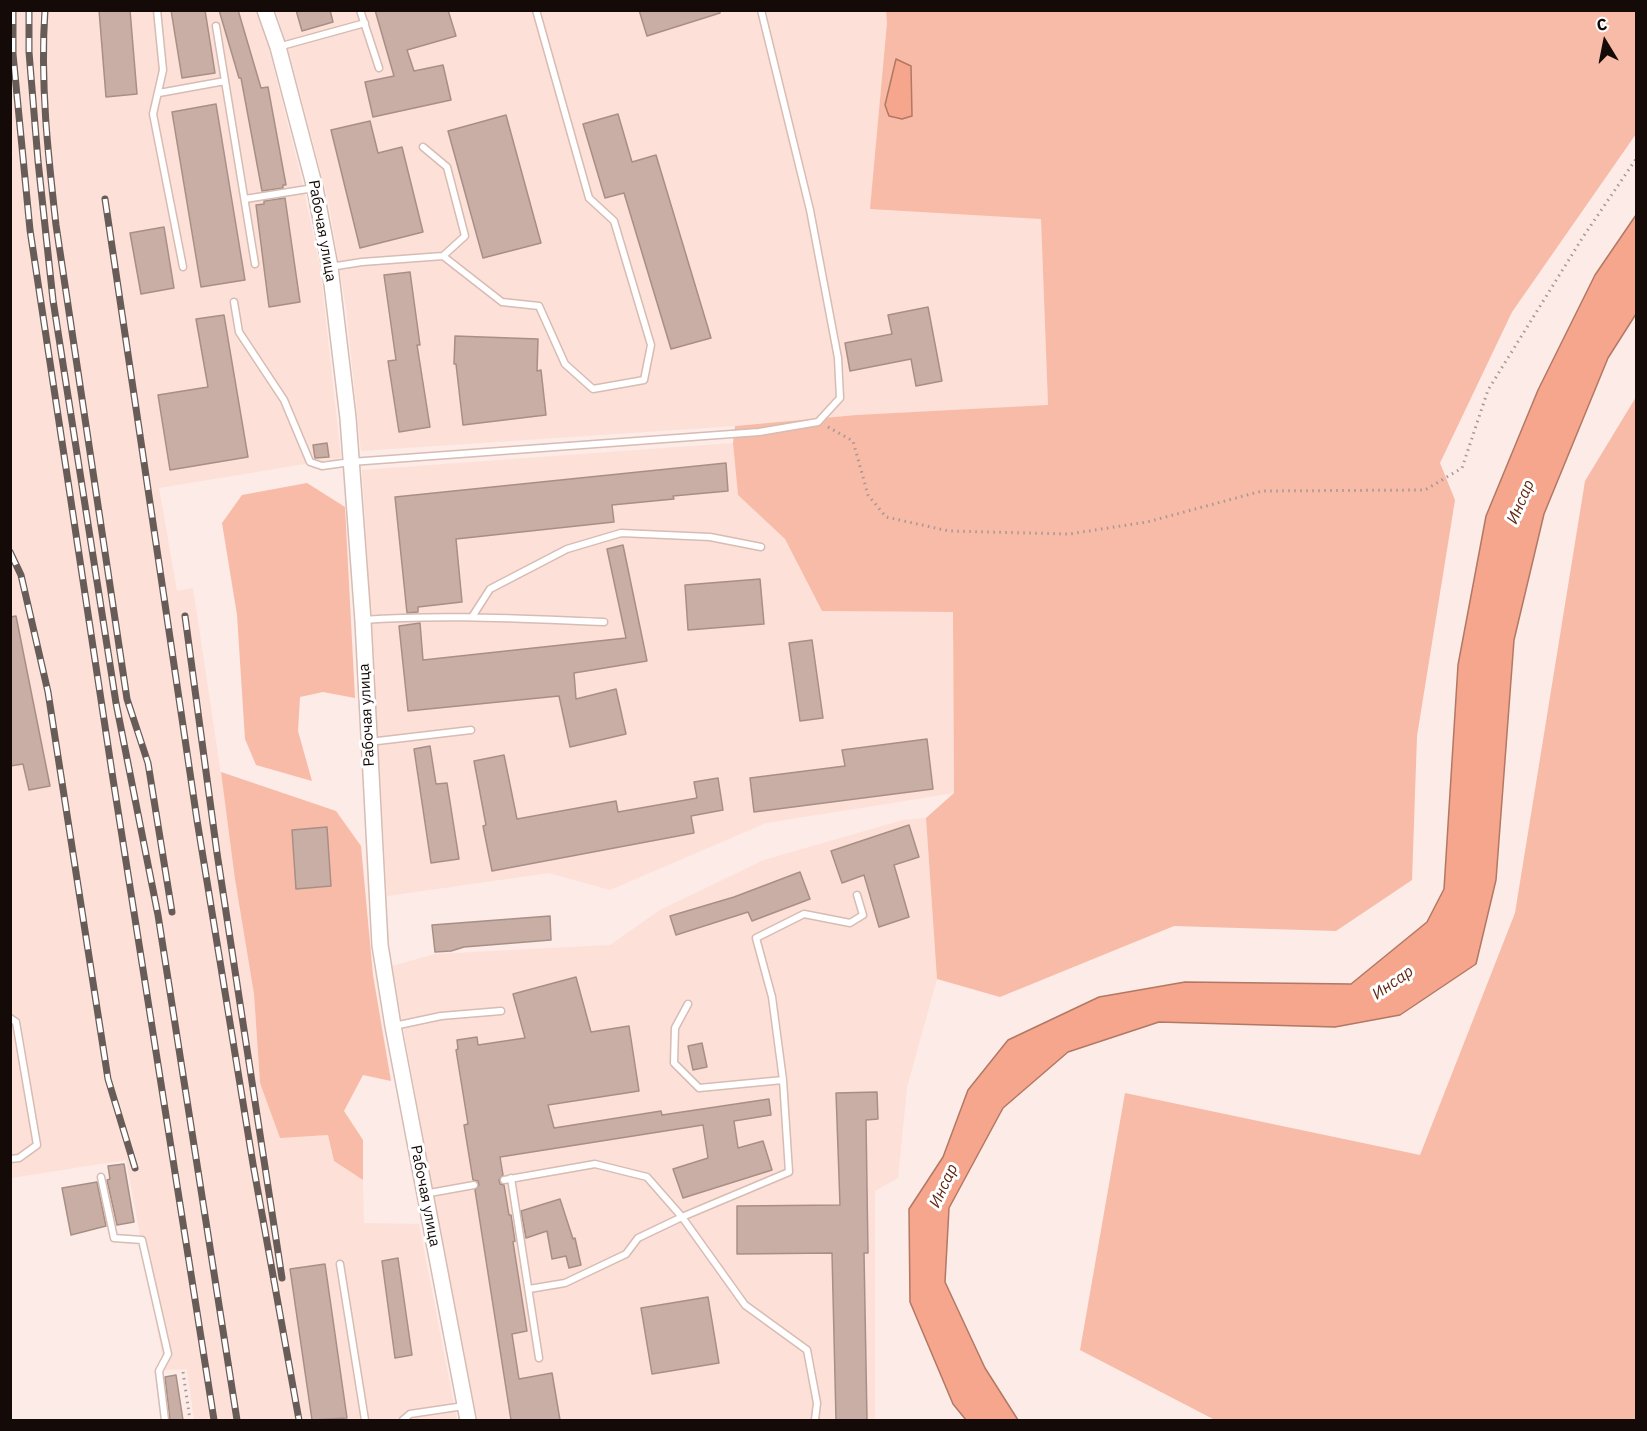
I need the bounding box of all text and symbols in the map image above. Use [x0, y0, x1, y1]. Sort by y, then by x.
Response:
north arrow [1575, 12, 1635, 72]
text: С [1595, 14, 1609, 35]
street label: Рабочая улица [304, 179, 340, 283]
water label: Инсар [1503, 477, 1539, 527]
street label: Рабочая улица [355, 663, 379, 767]
water label: Инсар [1369, 962, 1417, 1004]
street label: Рабочая улица [406, 1144, 444, 1248]
water label: Инсар [926, 1161, 962, 1211]

